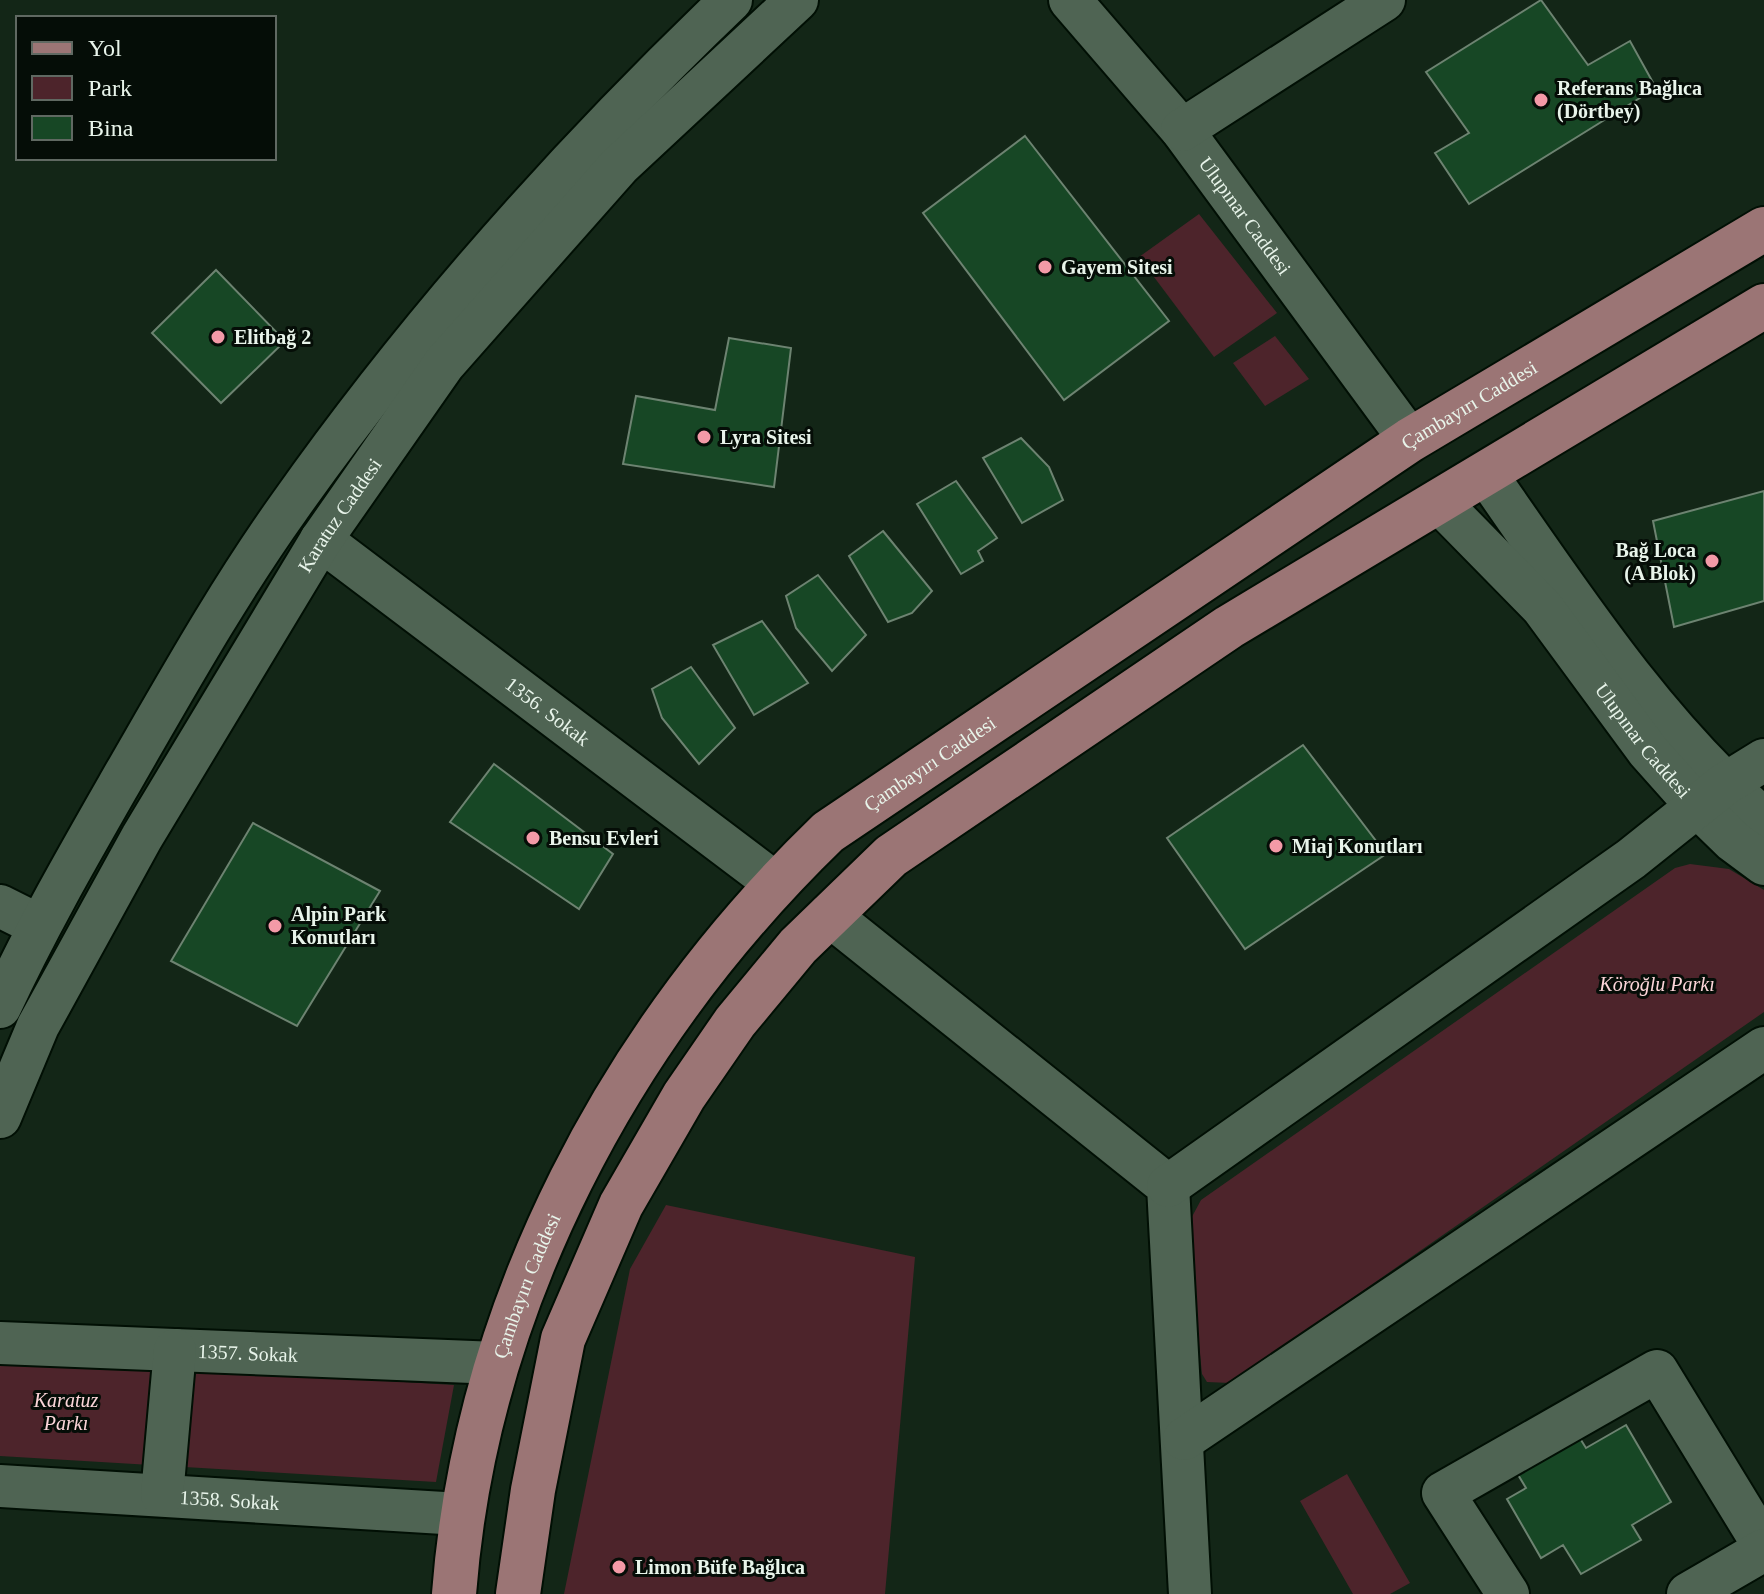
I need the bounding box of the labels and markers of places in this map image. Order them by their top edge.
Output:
place label: Referans Bağlıca (Dörtbey) [1557,77,1702,123]
marker: Referans Bağlıca (Dörtbey) [1532,91,1550,109]
place label: Gayem Sitesi [1061,256,1173,279]
marker: Gayem Sitesi [1036,258,1054,276]
place label: Elitbağ 2 [234,326,311,349]
marker: Elitbağ 2 [209,328,227,346]
place label: Lyra Sitesi [720,426,812,449]
marker: Lyra Sitesi [695,428,713,446]
place label: Bağ Loca (A Blok) [1615,539,1696,585]
marker: Bağ Loca (A Blok) [1703,552,1721,570]
place label: Bensu Evleri [549,827,659,849]
marker: Bensu Evleri [524,829,542,847]
place label: Miaj Konutları [1292,835,1423,858]
marker: Miaj Konutları [1267,837,1285,855]
place label: Alpin Park Konutları [291,903,387,948]
marker: Alpin Park Konutları [266,917,284,935]
place label: Limon Büfe Bağlıca [635,1556,805,1579]
marker: Limon Büfe Bağlıca [610,1558,628,1576]

